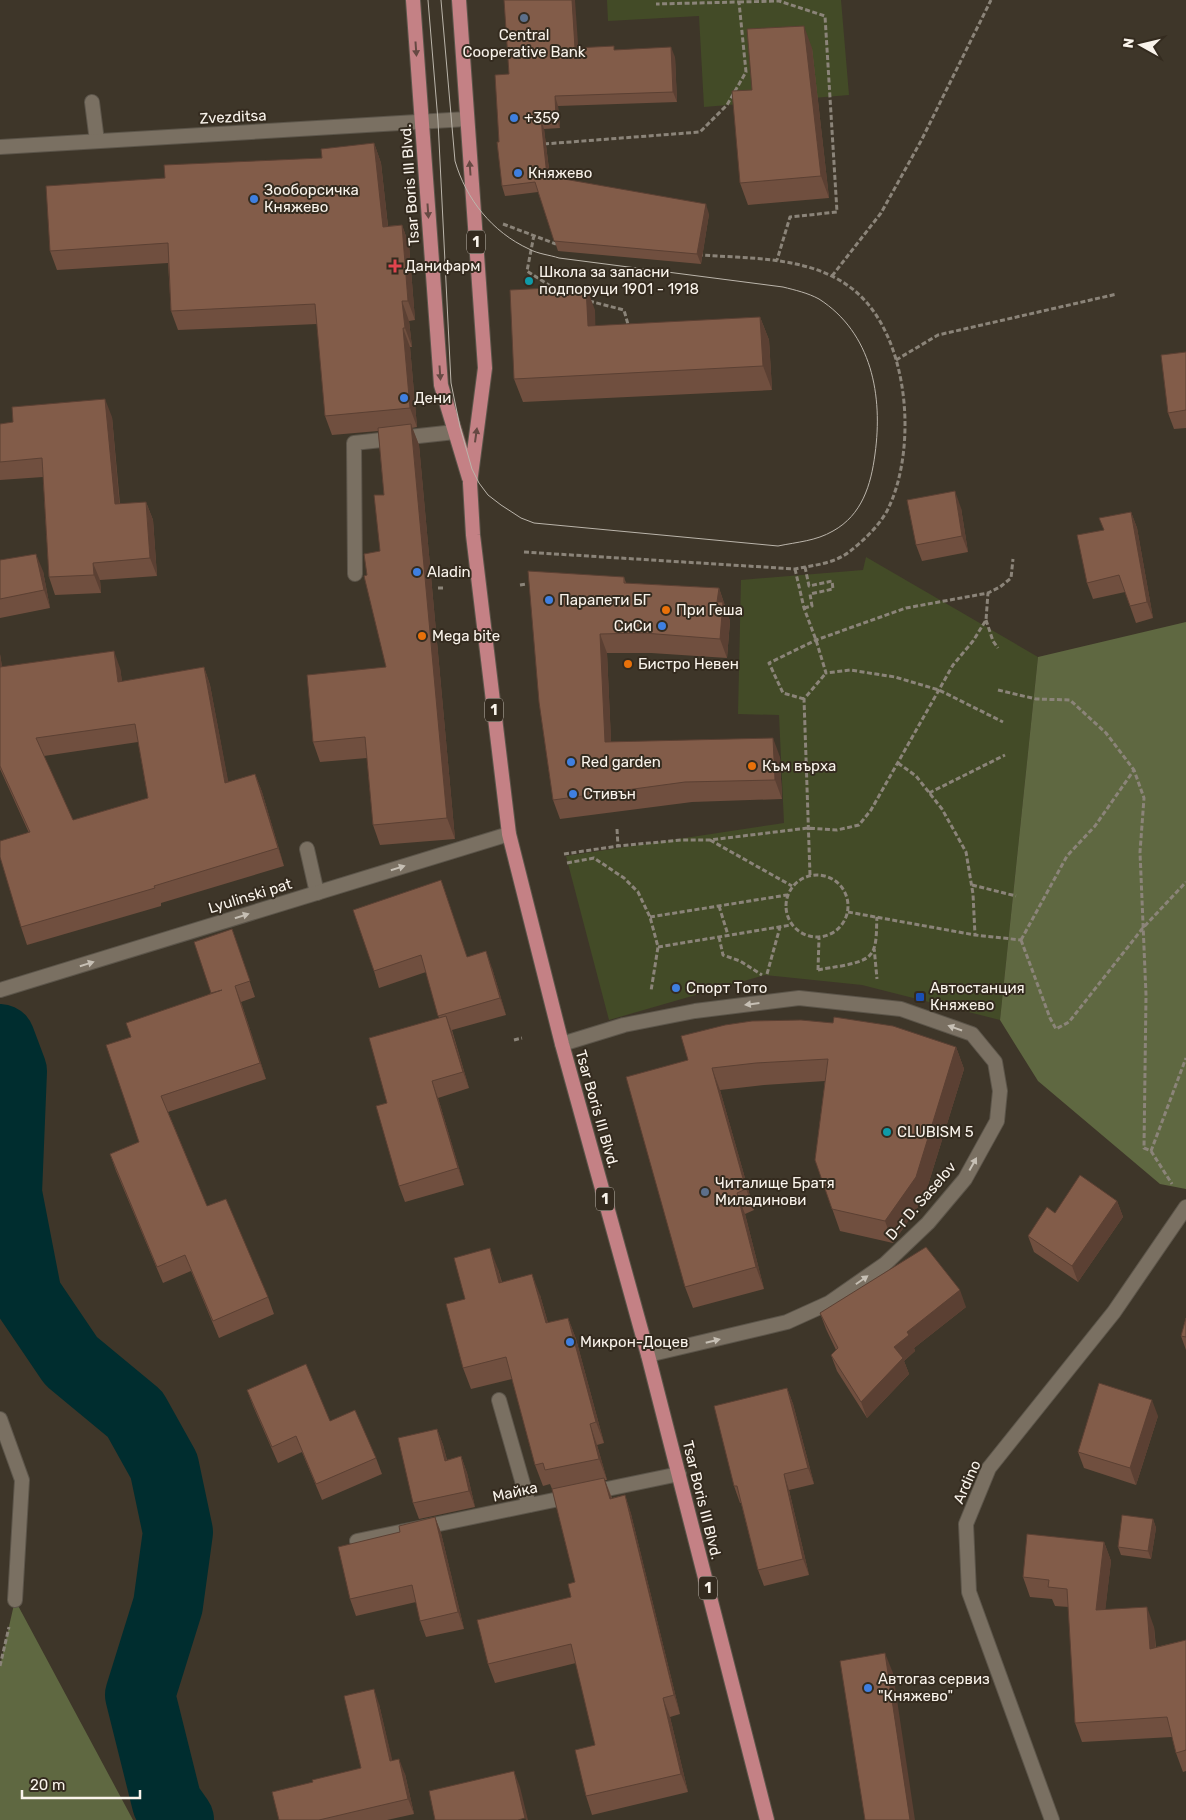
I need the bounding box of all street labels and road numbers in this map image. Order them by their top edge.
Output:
street label: Zvezditsa [199,106,267,128]
street label: Tsar Boris III Blvd. [397,124,423,246]
road number: 1 [467,230,485,253]
road number: 1 [485,698,503,722]
street label: Lyulinski pat [206,875,294,917]
street label: Tsar Boris III Blvd. [572,1048,622,1170]
street label: D-r D. Saselov [882,1158,960,1244]
road number: 1 [596,1188,614,1210]
street label: Tsar Boris III Blvd. [679,1439,725,1561]
street label: Ardino [949,1457,985,1507]
street label: Майка [491,1478,539,1506]
road number: 1 [699,1576,717,1600]

